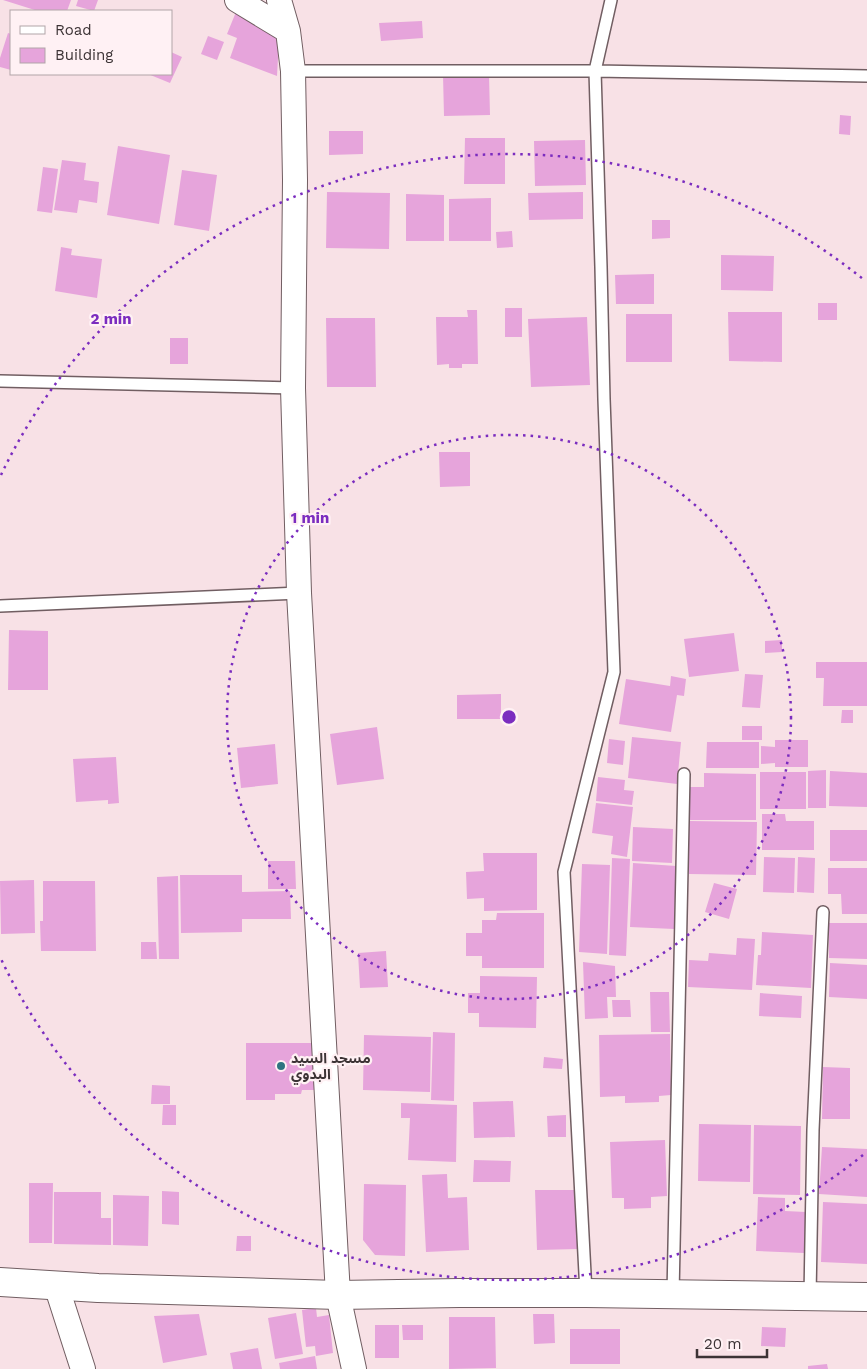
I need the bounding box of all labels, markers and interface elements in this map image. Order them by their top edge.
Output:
legend [10,10,172,75]
text: Road [55,21,92,39]
text: Building [55,46,113,64]
text: 2 min [90,310,132,328]
text: 1 min [291,509,329,527]
centre of rings [500,708,518,726]
place label: مسجد السيد البدوي [291,1050,371,1085]
marker: مسجد السيد البدوي [275,1060,287,1072]
scale bar [697,1326,767,1358]
text: 20 m [704,1335,742,1353]

